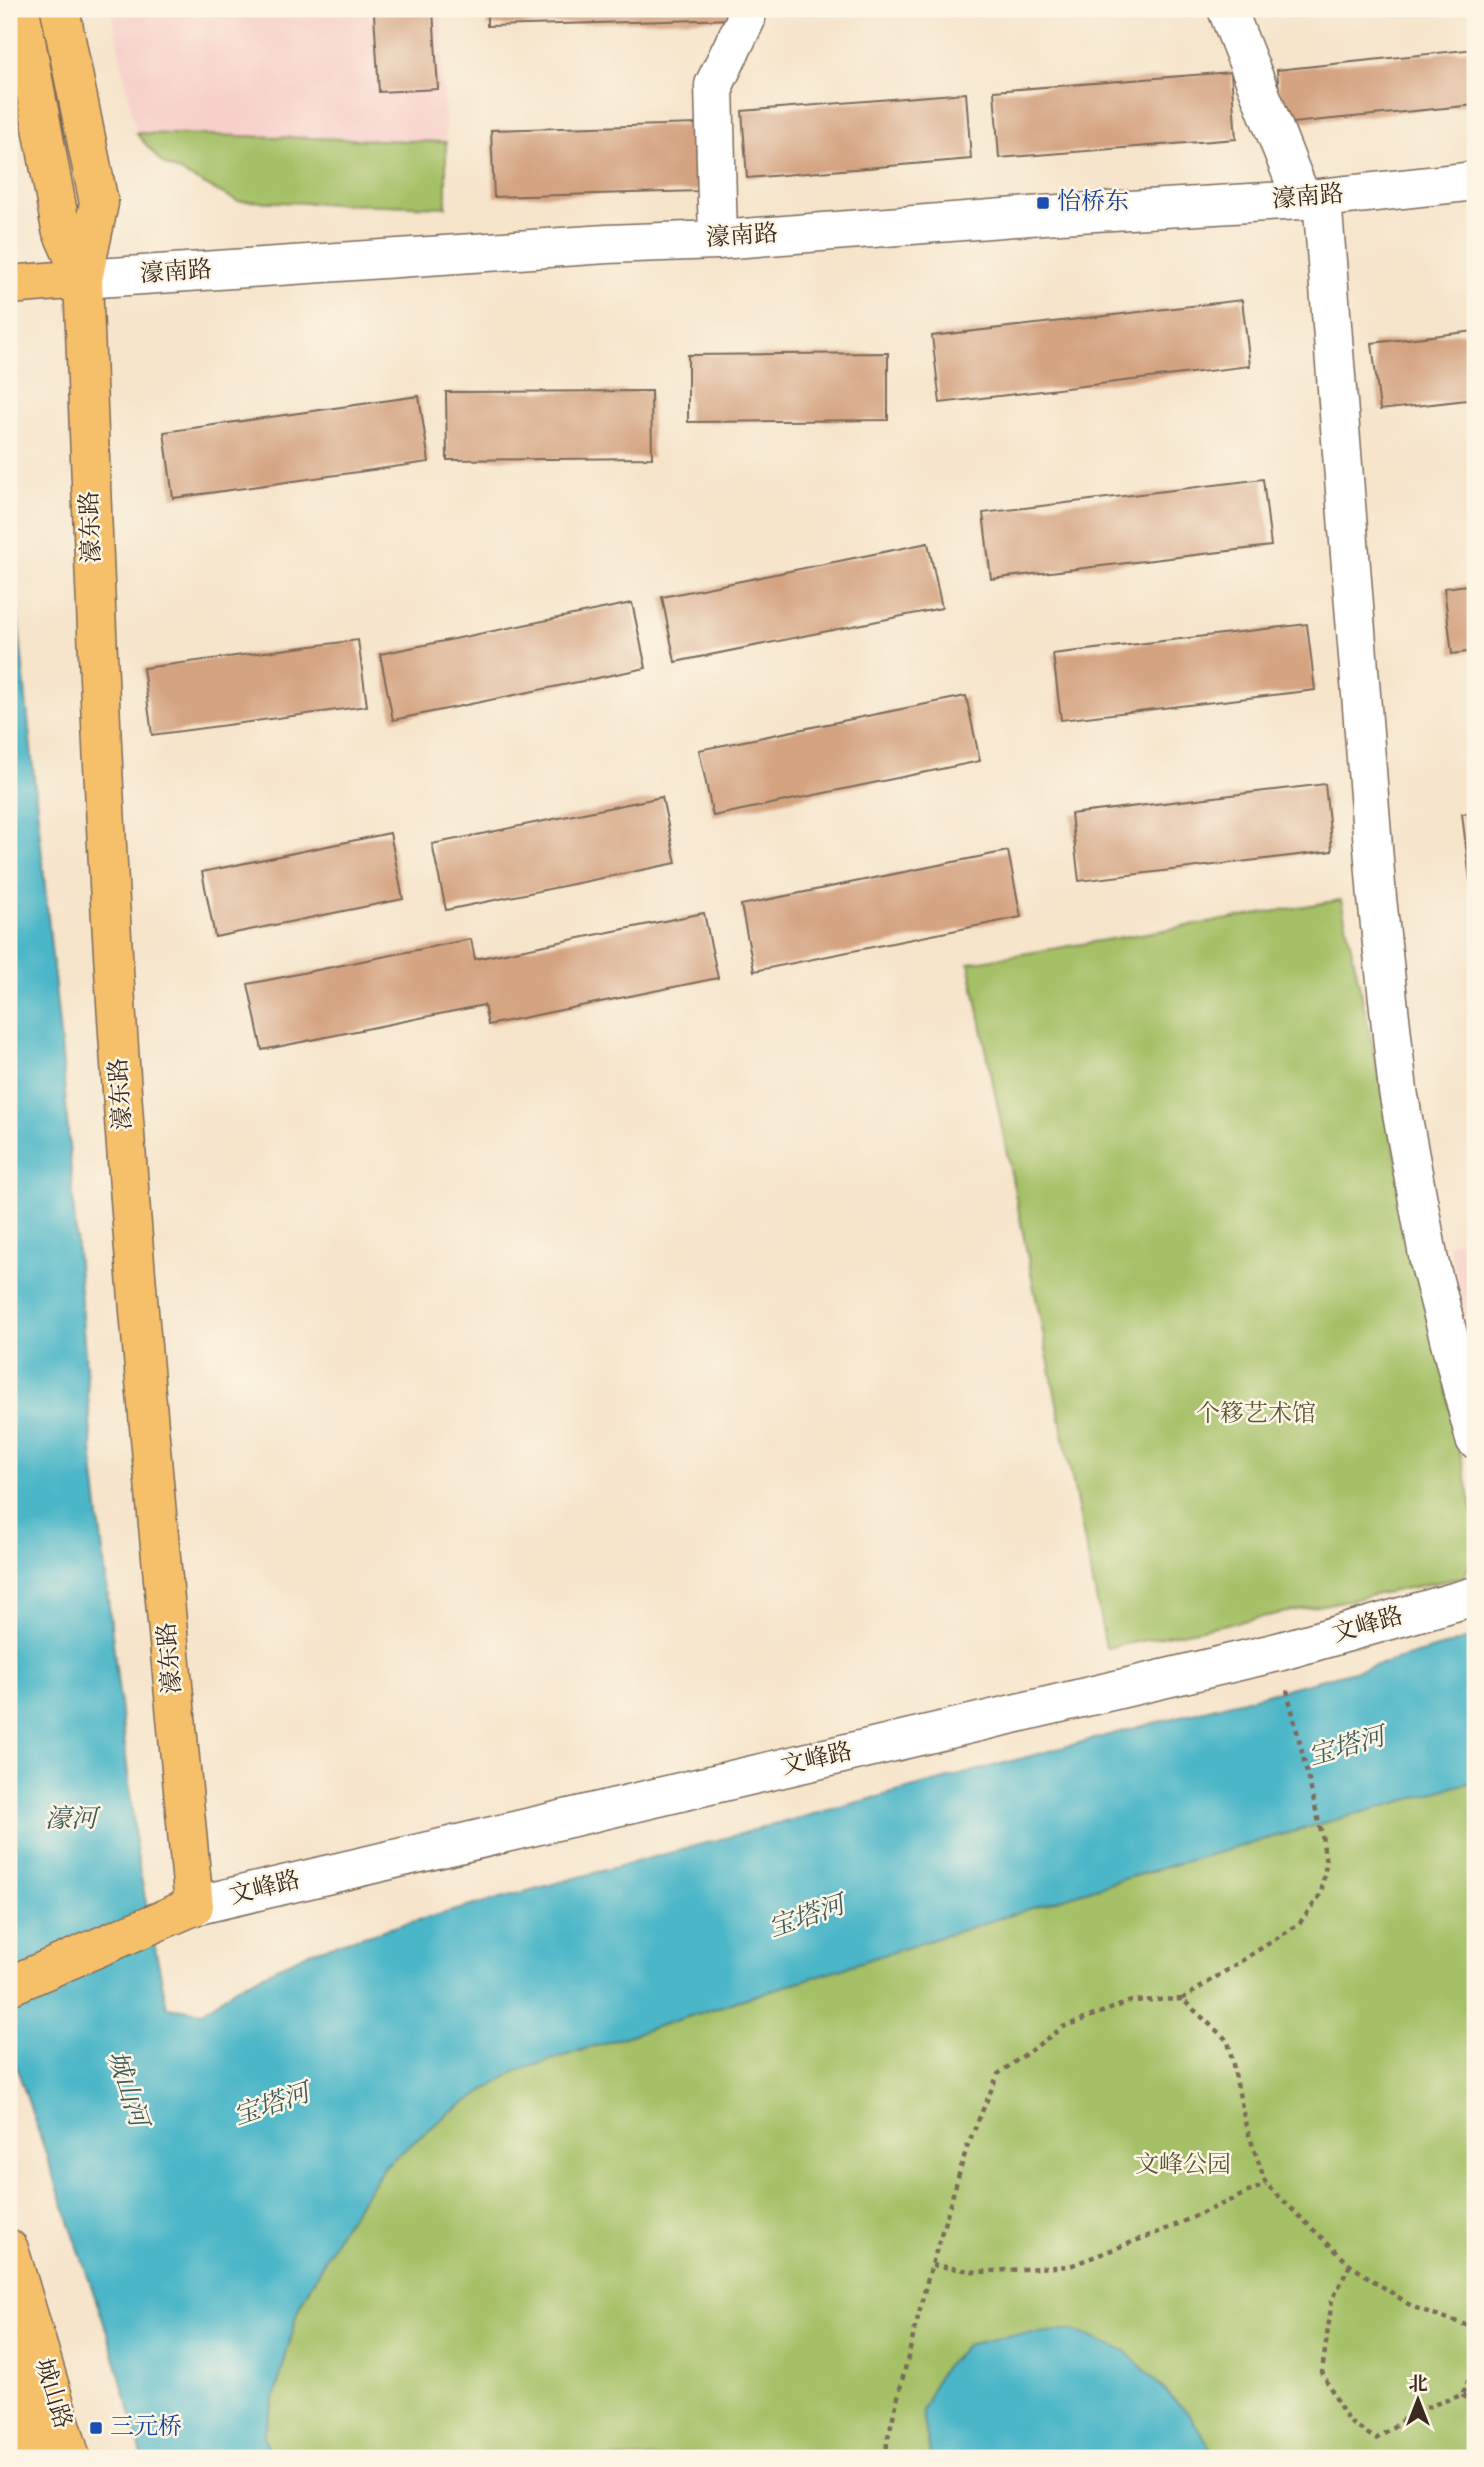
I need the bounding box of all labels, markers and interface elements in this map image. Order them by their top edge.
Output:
street label: 濠南路 [1271,178,1345,218]
place label: 怡桥东 [1057,186,1129,220]
marker: 怡桥东 [1035,195,1051,211]
street label: 濠南路 [705,218,779,256]
street label: 濠南路 [139,254,213,292]
street label: 濠东路 [74,490,110,564]
street label: 濠东路 [103,1057,141,1131]
park label: 个簃艺术馆 [1196,1398,1316,1432]
street label: 文峰路 [1329,1600,1407,1652]
street label: 濠东路 [151,1621,191,1695]
water label: 宝塔河 [1304,1718,1393,1777]
street label: 文峰路 [778,1735,856,1785]
water label: 濠河 [45,1802,101,1839]
street label: 文峰路 [226,1864,304,1914]
water label: 宝塔河 [764,1887,854,1948]
water label: 城山河 [96,2046,157,2136]
water label: 宝塔河 [229,2075,319,2136]
park label: 文峰公园 [1135,2149,1231,2183]
street label: 城山路 [25,2355,79,2433]
north arrow [1382,2366,1452,2436]
text: 北 [1408,2372,1428,2399]
place label: 三元桥 [110,2411,182,2445]
marker: 三元桥 [88,2420,104,2436]

